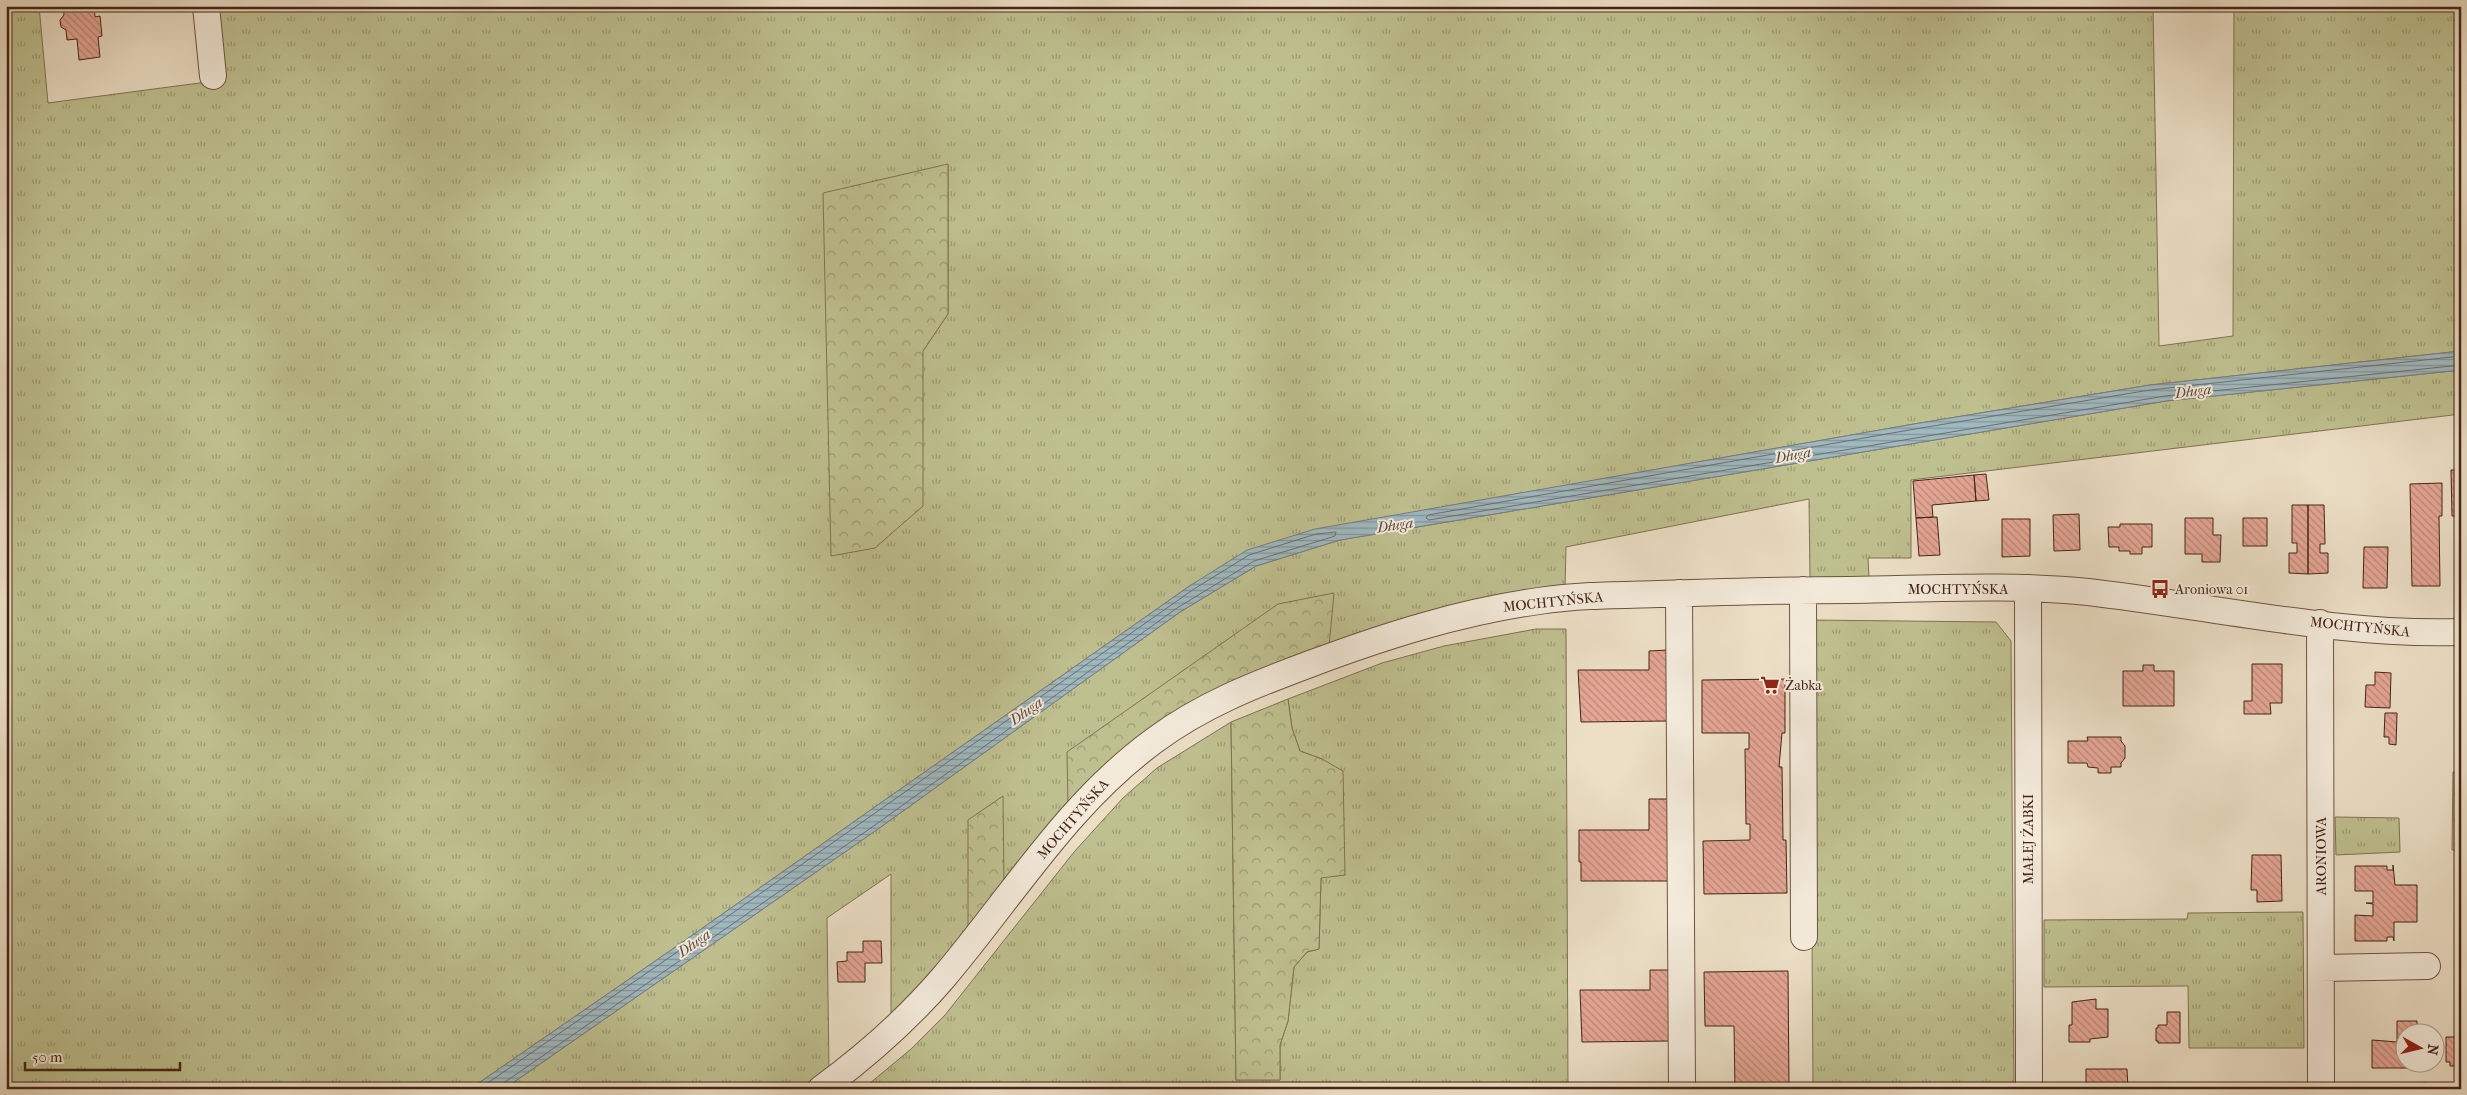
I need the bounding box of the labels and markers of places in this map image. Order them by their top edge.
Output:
bus stop icon: Aroniowa 01 [2149,578,2171,600]
place label: Aroniowa 01 [2174,581,2248,598]
supermarket icon: Żabka [1759,674,1781,696]
place label: Żabka [1785,677,1822,694]

